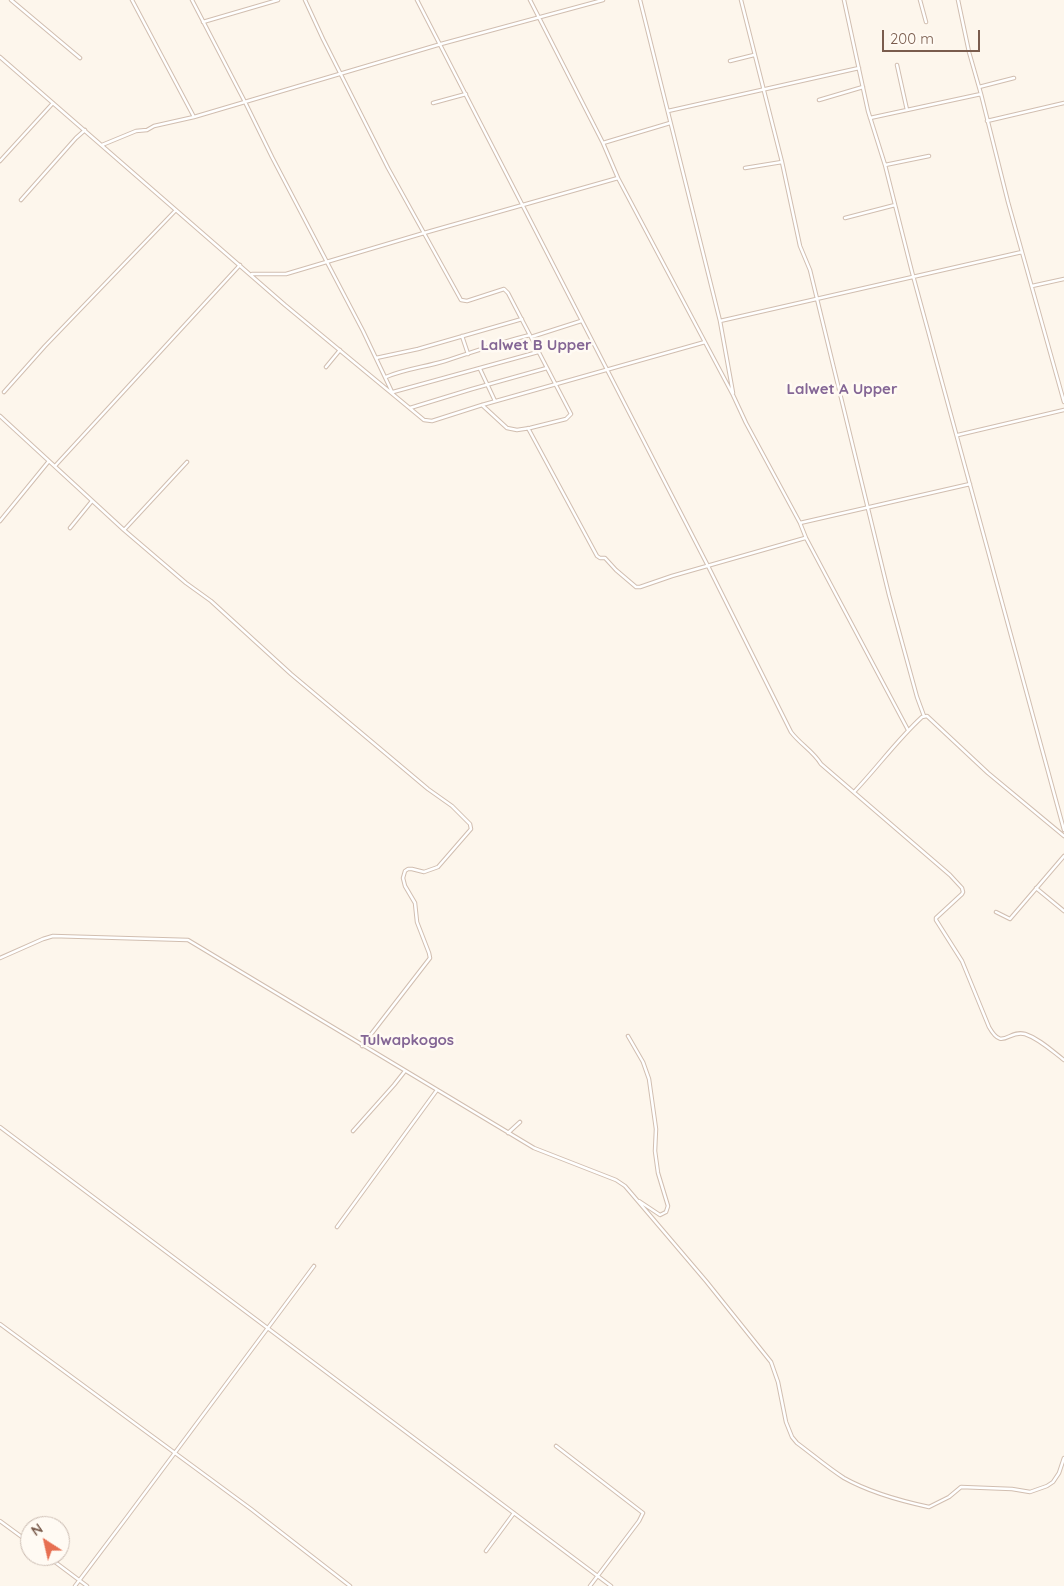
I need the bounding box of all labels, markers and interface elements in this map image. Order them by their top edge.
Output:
scale bar [884,20,982,52]
text: 200 m [890,29,934,48]
district label: Lalwet B Upper [480,336,592,354]
district label: Lalwet A Upper [787,380,897,398]
district label: Tulwapkogos [360,1031,454,1049]
north arrow [20,1516,70,1566]
text: N [28,1519,46,1540]

